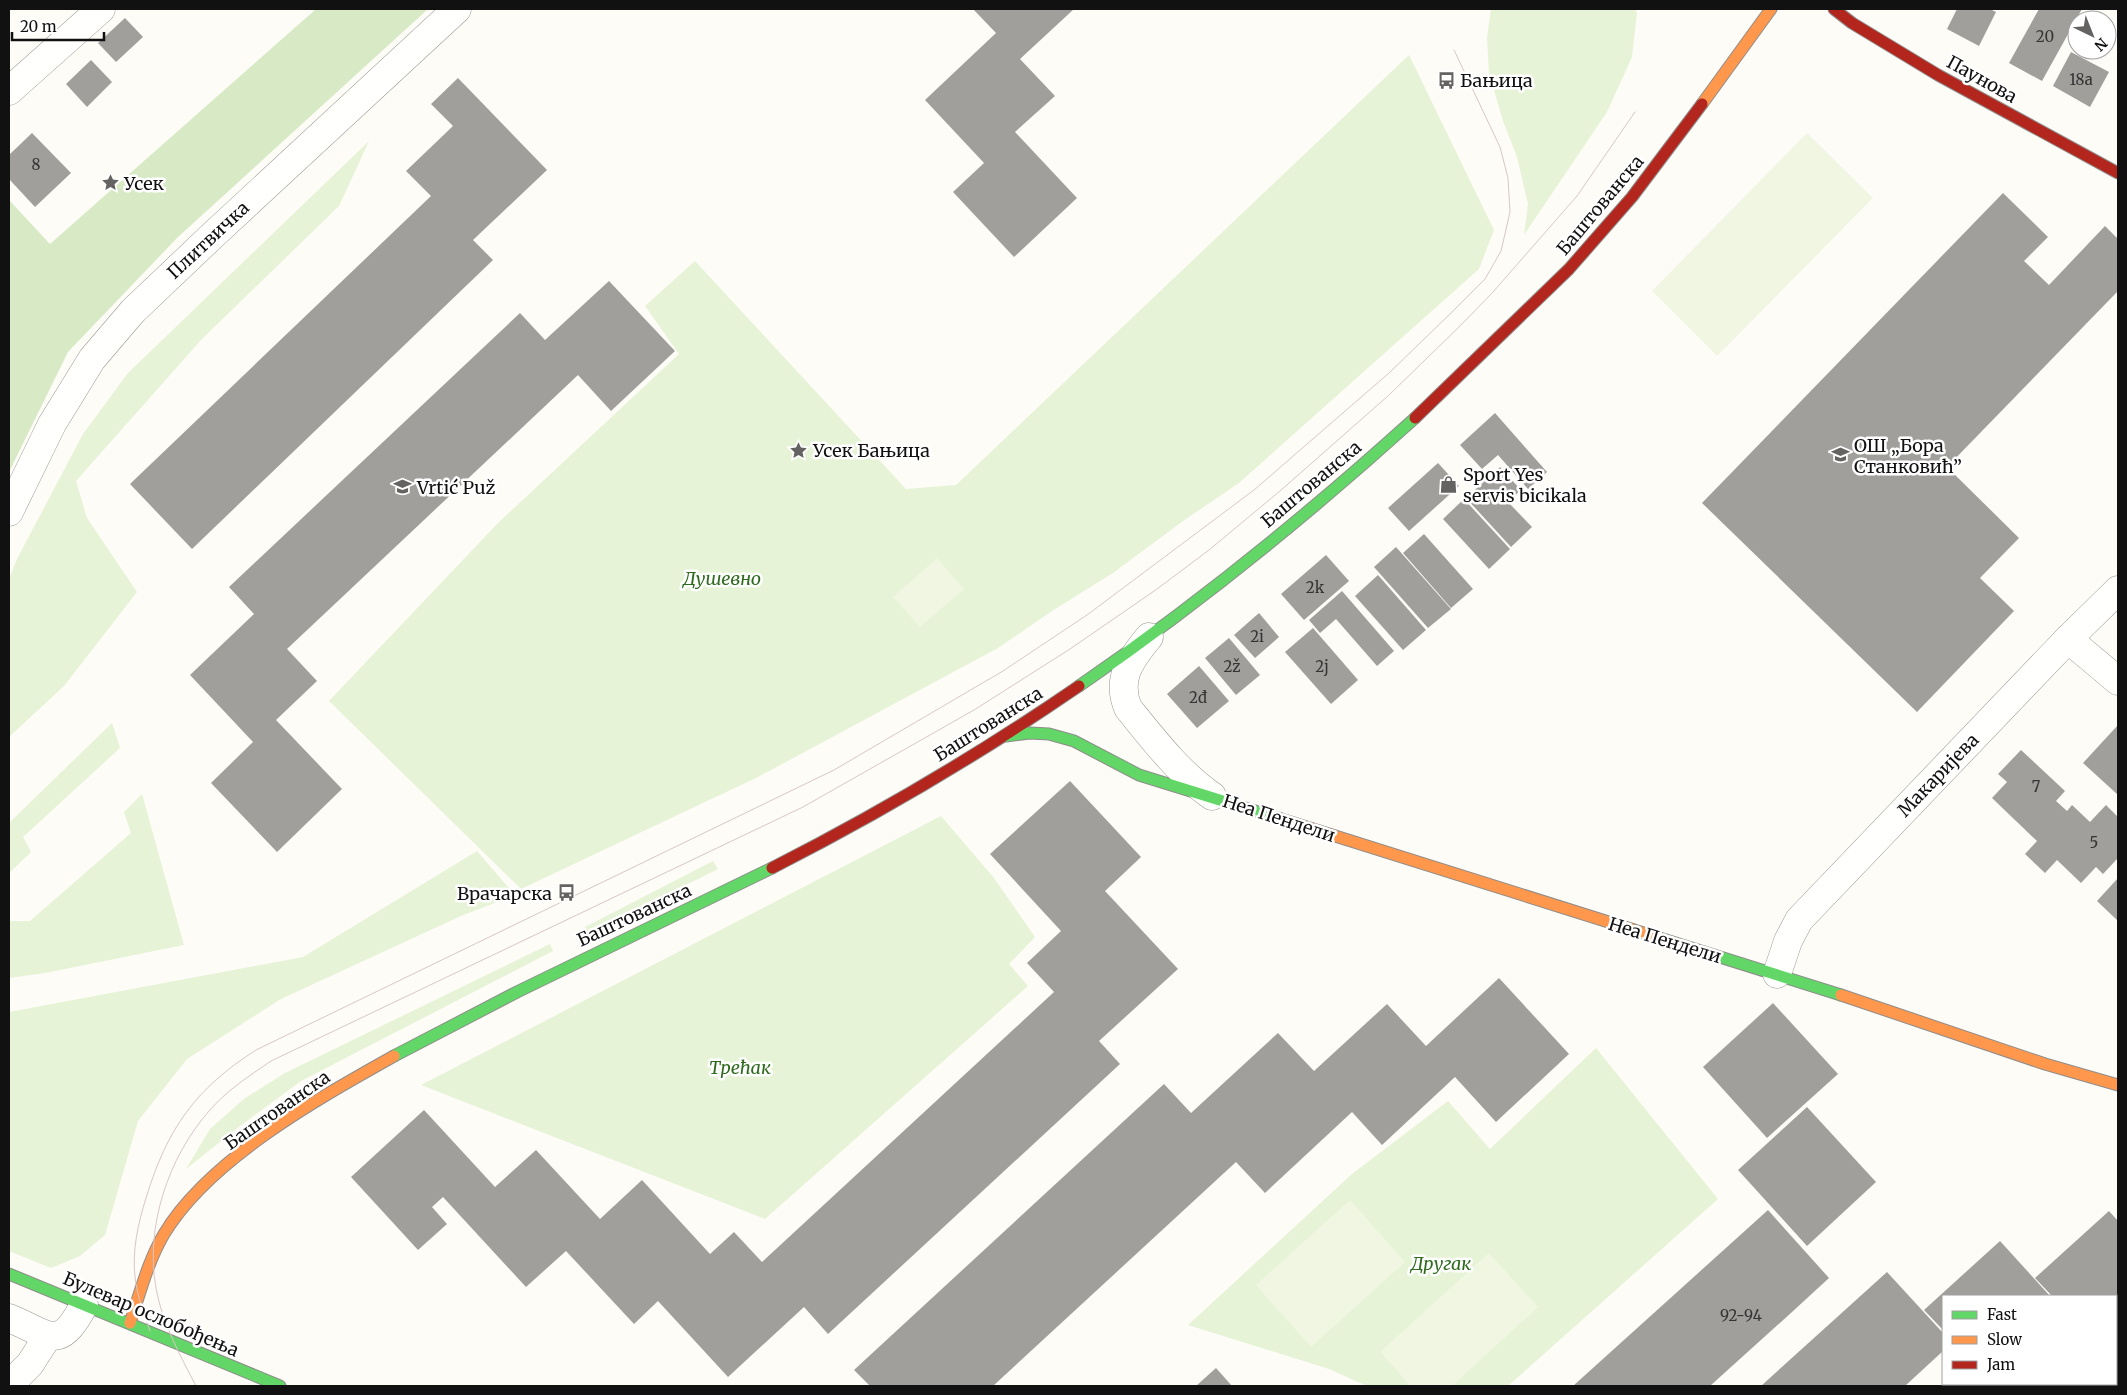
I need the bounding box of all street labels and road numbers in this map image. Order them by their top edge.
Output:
street label: Паунова [1943,50,2022,108]
street label: Баштованска [1551,150,1649,260]
street label: Плитвичка [162,196,254,284]
street label: Баштованска [1256,435,1366,533]
street label: Баштованска [929,681,1047,767]
street label: Макаријева [1893,728,1984,822]
street label: Неа Пендели [1220,789,1338,847]
street label: Баштованска [573,878,695,952]
street label: Неа Пендели [1606,912,1724,968]
street label: Баштованска [220,1065,335,1155]
street label: Булевар ослобођења [60,1266,243,1362]

